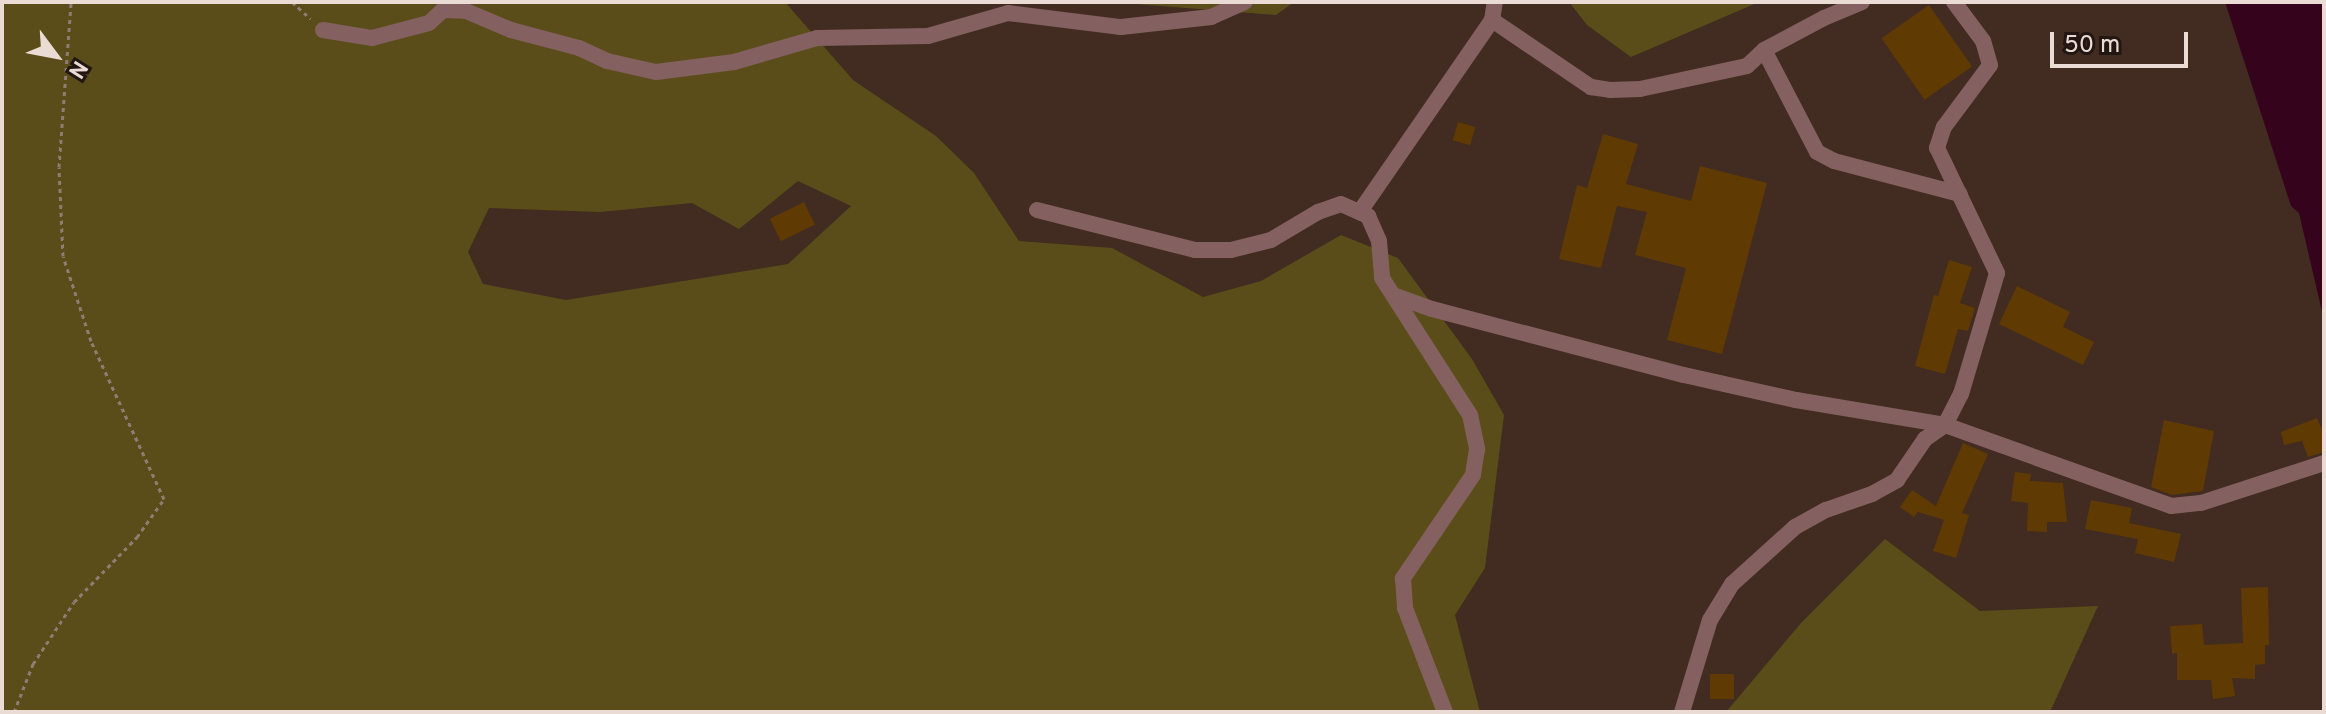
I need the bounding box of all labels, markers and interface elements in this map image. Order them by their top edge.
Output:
north arrow [16,16,96,96]
scale bar [2054,16,2192,66]
text: 50 m [2064,31,2120,61]
text: N [61,55,92,83]

